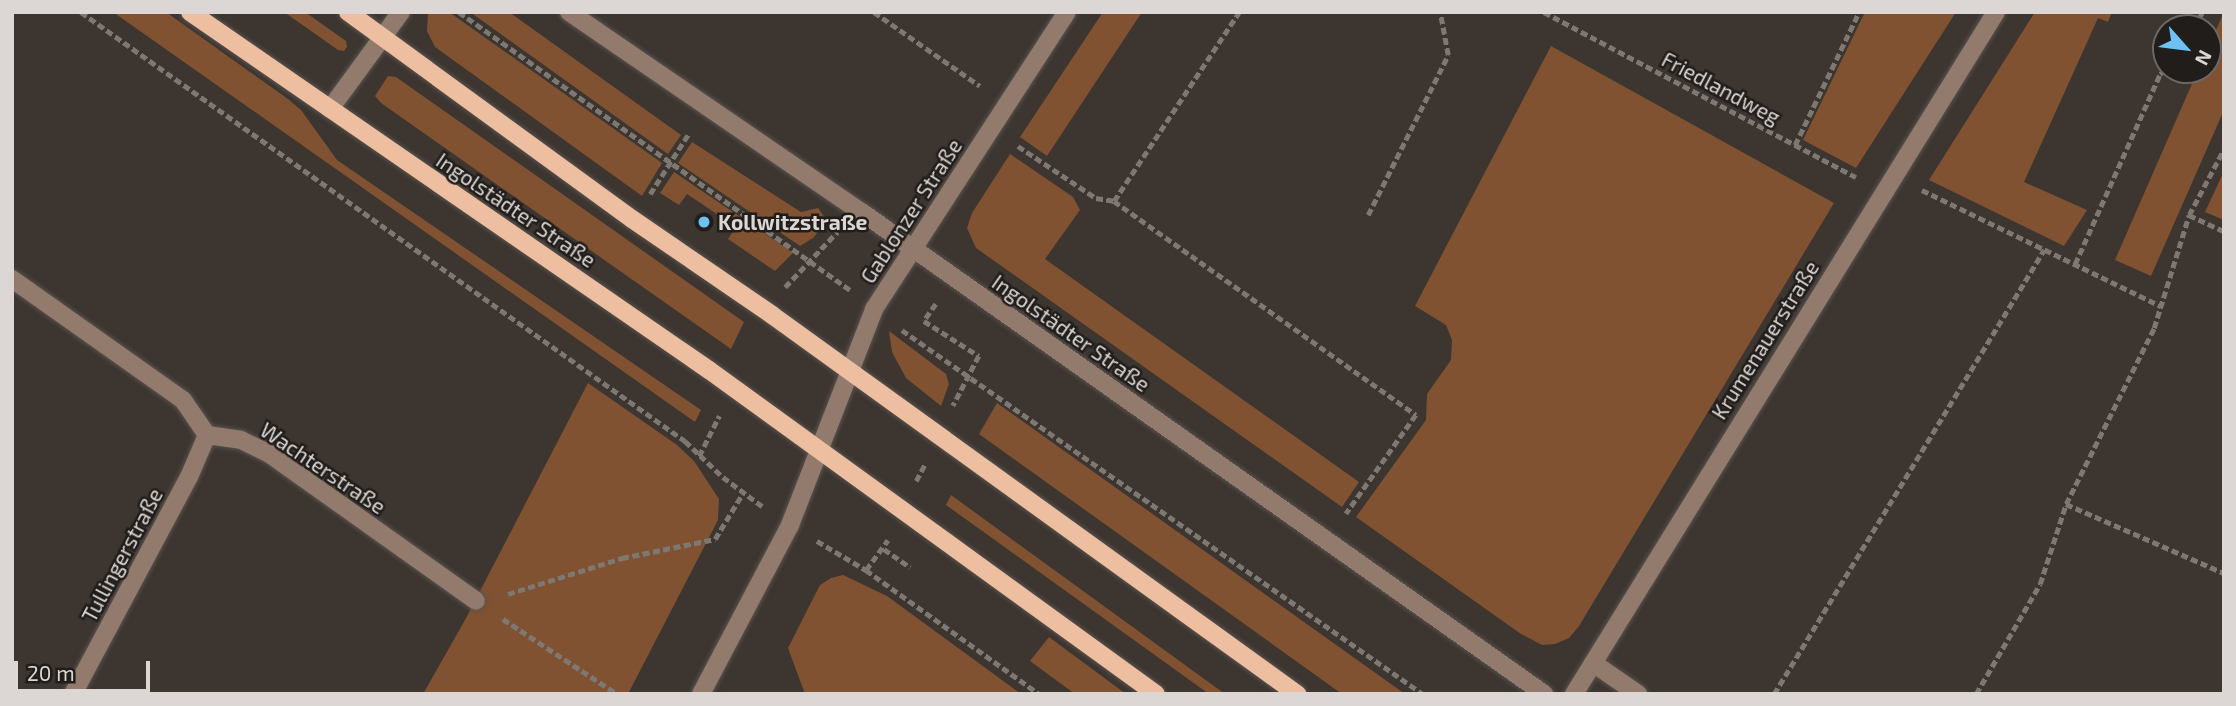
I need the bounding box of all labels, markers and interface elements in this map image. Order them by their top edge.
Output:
north arrow [2152,14,2222,84]
street label: Friedlandweg [1658,46,1784,130]
text: N [2191,47,2218,70]
street label: Gablonzer Straße [855,134,967,288]
street label: Ingolstädter Straße [431,147,601,273]
place label: Kollwitzstraße [718,209,867,235]
marker: Kollwitzstraße [696,214,712,230]
street label: Krumenauerstraße [1706,256,1824,424]
street label: Ingolstädter Straße [987,269,1155,397]
street label: Wachterstraße [256,417,390,519]
street label: Tullingerstraße [76,484,168,626]
scale bar [18,646,154,690]
text: 20 m [27,660,75,685]

